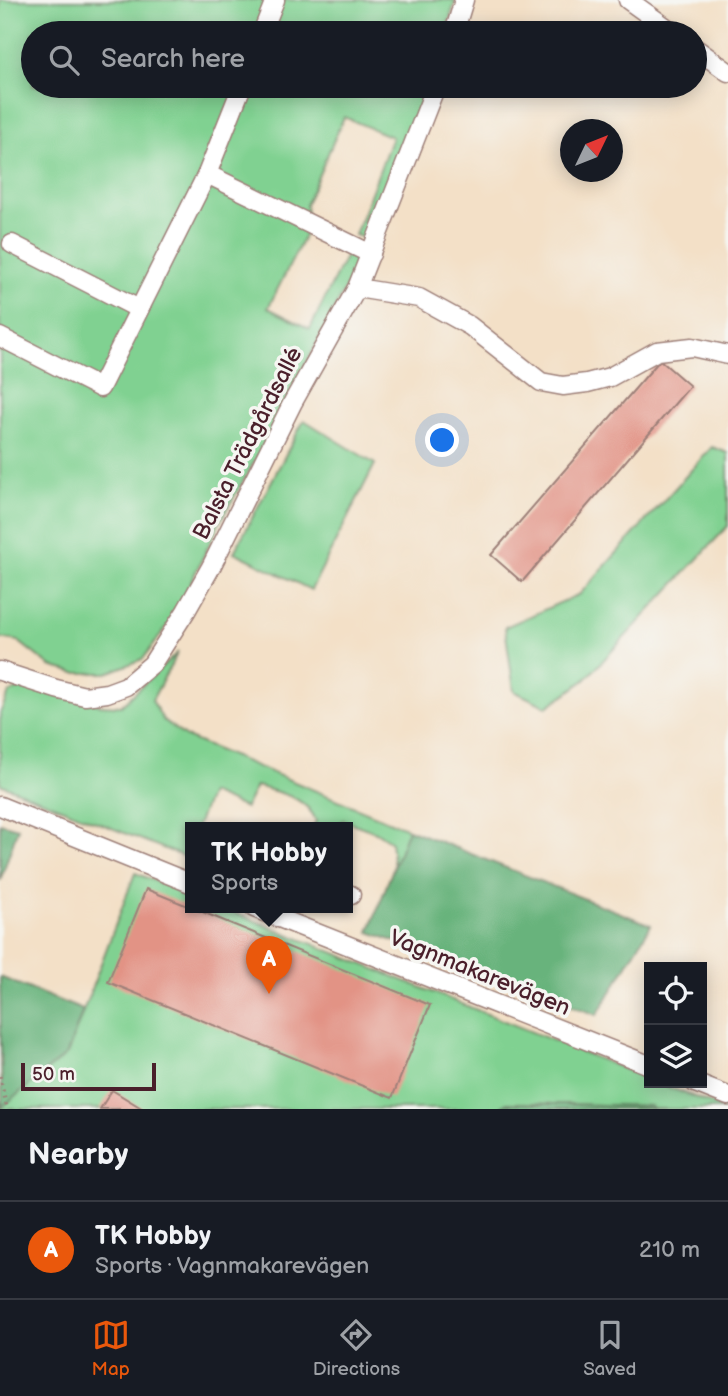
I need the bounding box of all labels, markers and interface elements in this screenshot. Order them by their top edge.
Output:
search box [21,21,707,98]
icon: search [45,41,83,79]
text: Search here [101,44,245,75]
north arrow [560,119,623,182]
street label: Balsta Trädgårdsallé [187,342,309,545]
your location [425,423,459,457]
popup [185,822,353,913]
text: TK Hobby [211,838,327,869]
text: Sports [211,869,278,897]
street label: Vagnmakarevägen [385,924,574,1022]
pin: A [246,936,292,994]
map controls [644,962,707,1088]
button: locate [644,962,707,1025]
button: layers [644,1025,707,1088]
scale bar [21,1060,156,1092]
text: 50 m [32,1063,75,1086]
text: Nearby [28,1137,128,1173]
text: TK Hobby [95,1221,211,1252]
text: A [44,1236,58,1264]
text: 210 m [639,1236,700,1264]
text: Sports · Vagnmakarevägen [95,1252,369,1280]
tab: Map [92,1316,130,1381]
tab: Directions [313,1316,400,1381]
tab: Saved [583,1316,636,1381]

